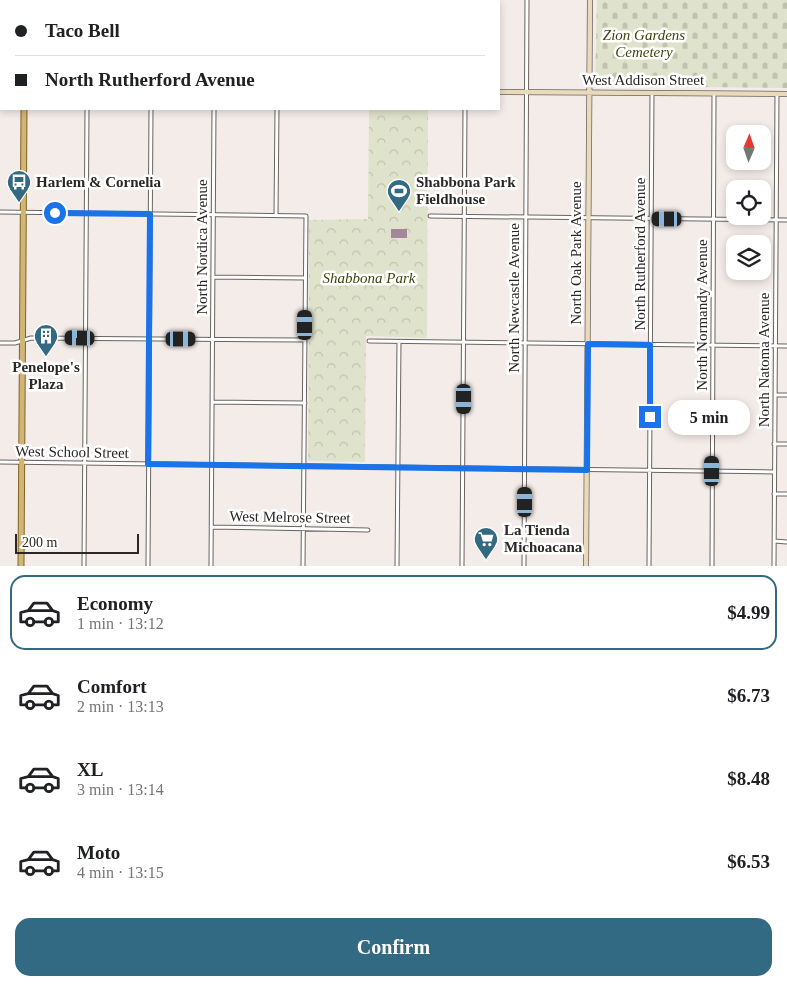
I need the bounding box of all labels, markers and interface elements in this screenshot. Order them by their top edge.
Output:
text: Taco Bell [45,20,120,41]
park label: Zion Gardens Cemetery [603,27,685,60]
text: North Rutherford Avenue [45,69,255,90]
street label: West Addison Street [582,72,705,88]
north arrow [726,125,771,170]
map controls [726,125,771,280]
bus stop icon: Harlem & Cornelia [6,169,32,203]
place label: Harlem & Cornelia [36,174,161,190]
place label: Shabbona Park Fieldhouse [416,174,516,207]
street label: North Rutherford Avenue [632,177,648,331]
sports icon: Shabbona Park Fieldhouse [386,178,412,212]
street label: North Nordica Avenue [194,179,210,315]
button: locate [726,180,771,225]
street label: North Oak Park Avenue [568,181,584,325]
route start [44,202,66,224]
car [652,212,682,227]
street label: North Newcastle Avenue [506,223,522,373]
button: layers [726,235,771,280]
street label: North Normandy Avenue [694,239,710,391]
park label: Shabbona Park [323,270,416,286]
street label: North Natoma Avenue [756,292,772,427]
car [297,310,312,340]
building icon: Penelope's Plaza [33,323,59,357]
car [64,330,95,346]
car [166,332,196,347]
place label: Penelope's Plaza [12,359,80,392]
car [456,384,471,414]
callout: 5 min [668,400,750,434]
route end [639,406,661,428]
text: 5 min [690,409,728,426]
street label: West School Street [15,443,130,461]
car [704,456,719,486]
car [517,487,532,517]
street label: West Melrose Street [229,508,352,526]
place label: La Tienda Michoacana [504,522,583,555]
supermarket icon: La Tienda Michoacana [473,526,499,560]
scale bar [15,531,139,554]
text: 200 m [22,535,57,550]
icon: car [17,590,62,635]
text: Economy [77,593,153,614]
text: $4.99 [727,602,770,623]
text: 1 min · 13:12 [77,615,164,632]
icon: car [17,673,62,718]
text: Comfort [77,676,147,697]
text: $6.73 [727,685,770,706]
text: 2 min · 13:13 [77,698,164,715]
icon: car [17,756,62,801]
text: XL [77,759,103,780]
text: $8.48 [727,768,770,789]
text: 3 min · 13:14 [77,781,164,798]
icon: car [17,839,62,884]
text: Moto [77,842,120,863]
text: $6.53 [727,851,770,872]
text: 4 min · 13:15 [77,864,164,881]
button: Confirm [15,918,772,976]

